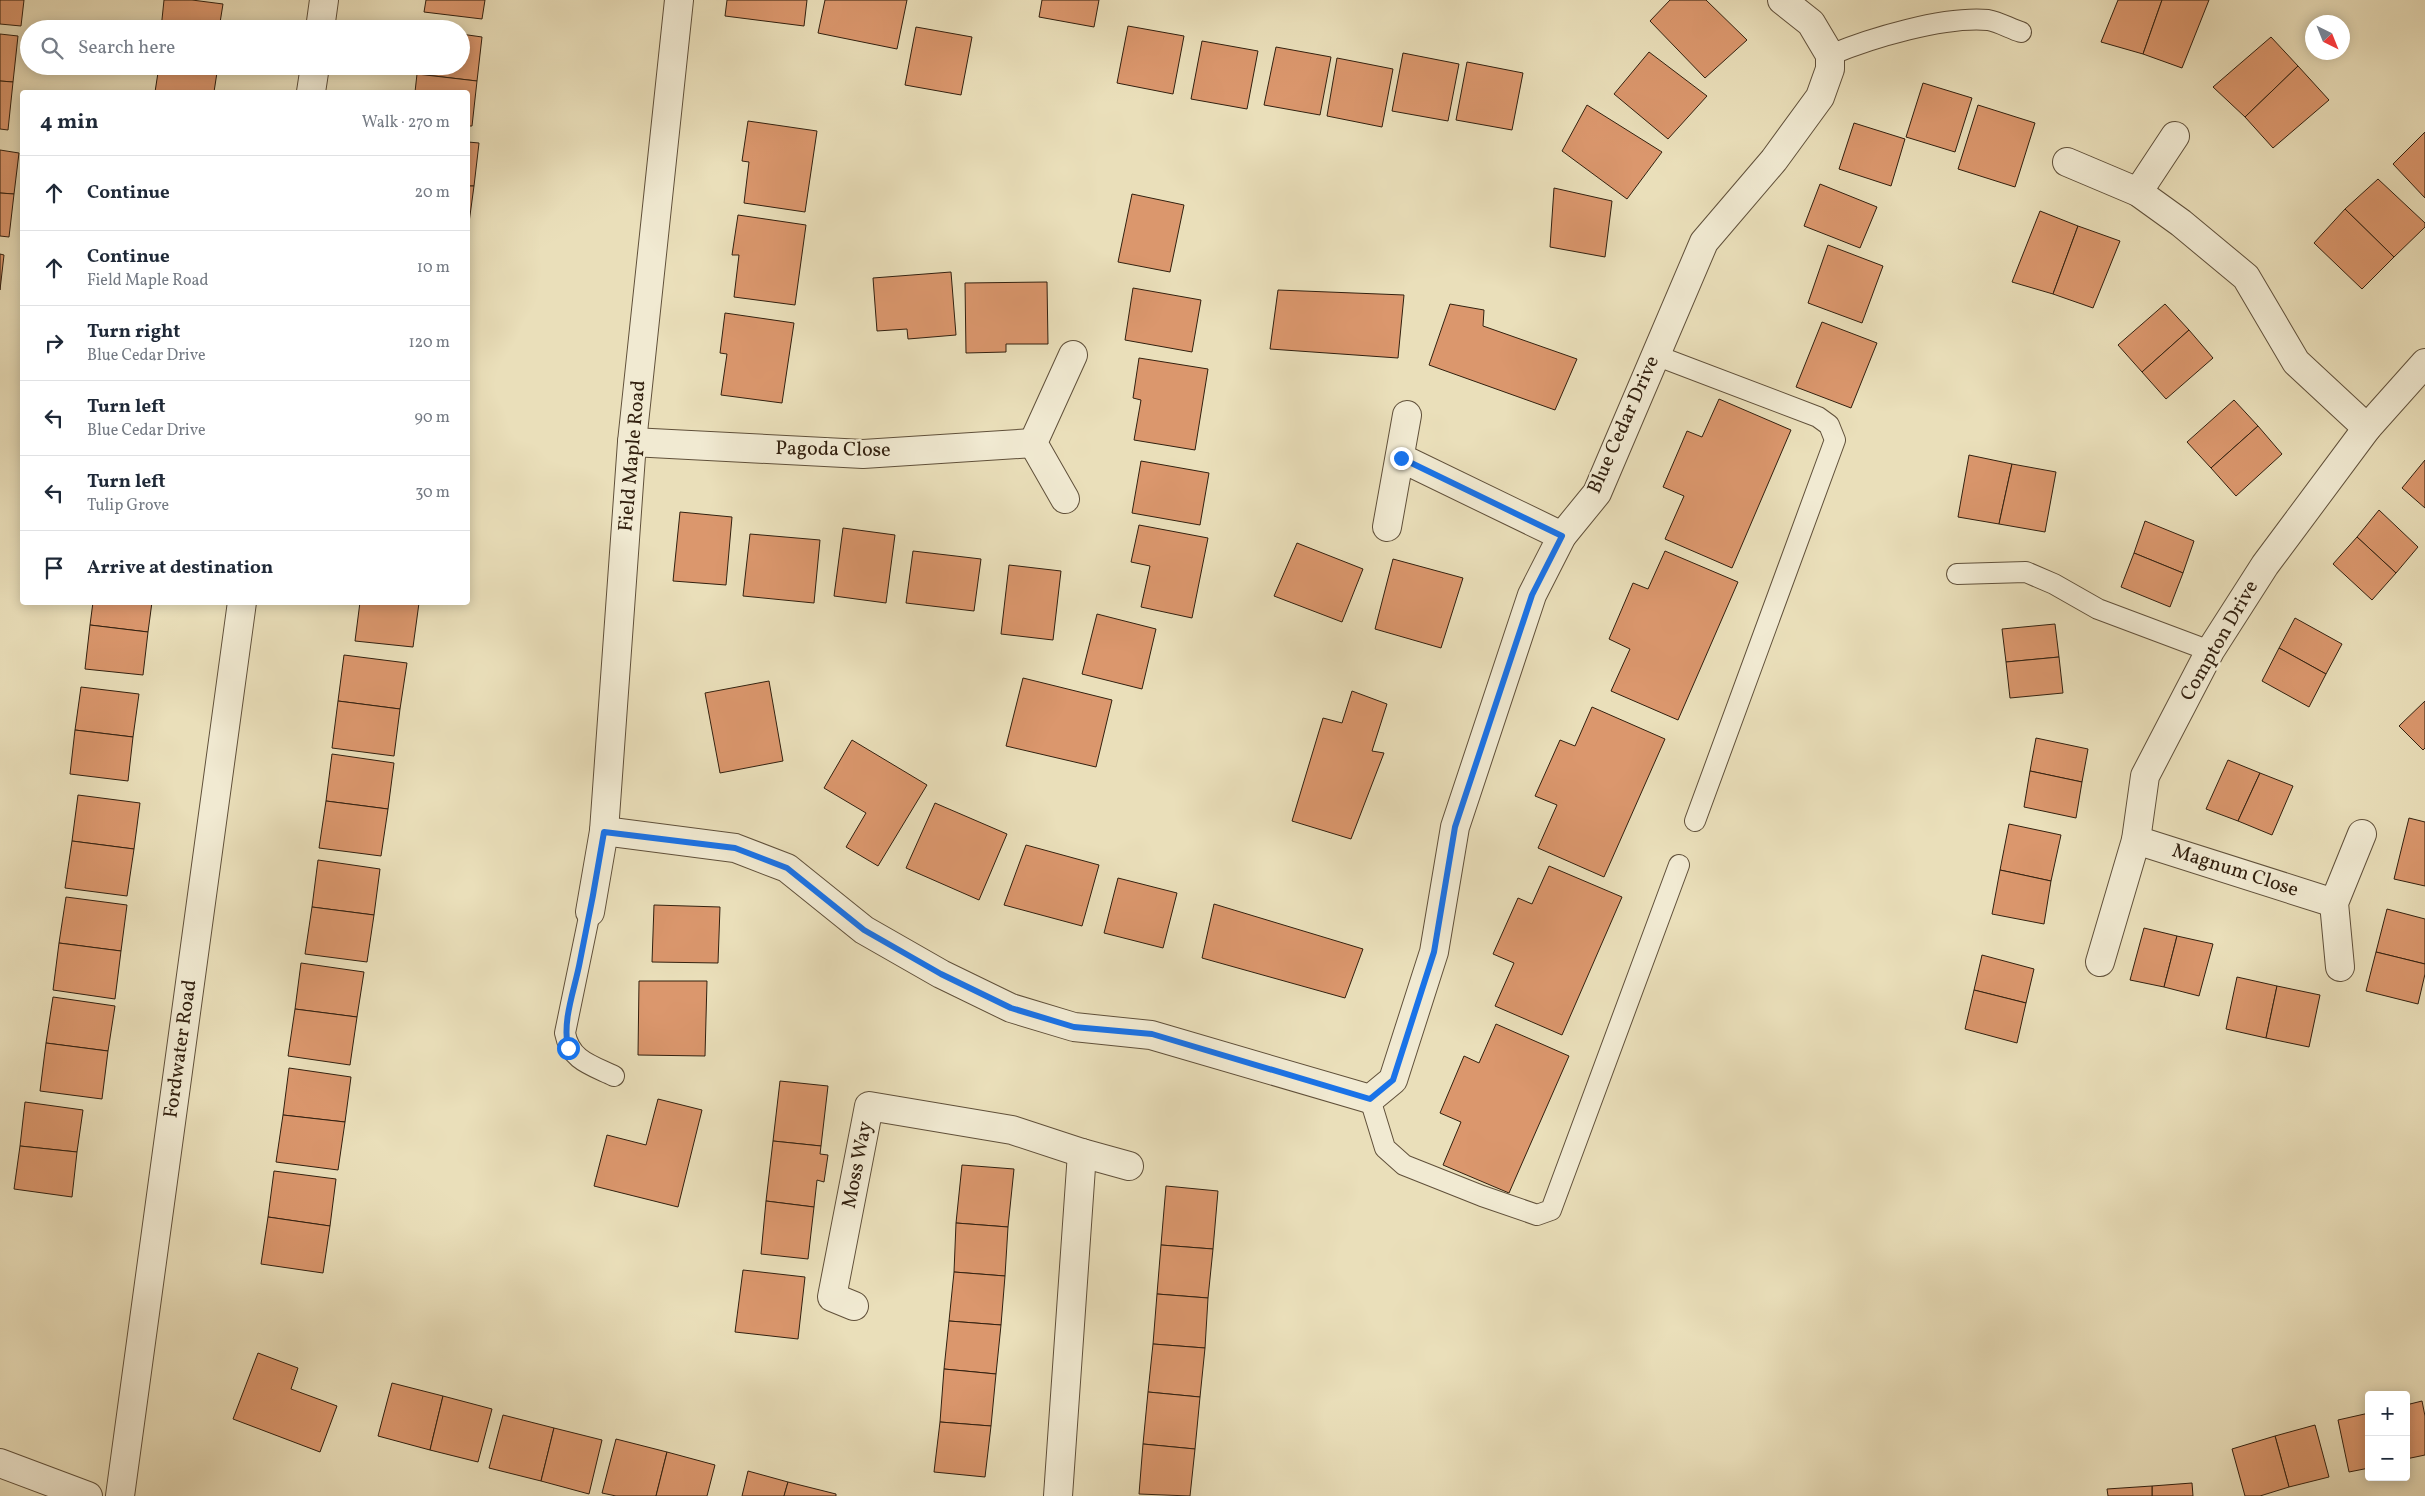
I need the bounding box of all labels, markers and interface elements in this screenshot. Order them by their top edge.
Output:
north arrow [2305,15,2350,60]
search box [20,20,470,75]
icon: search [38,34,66,62]
text: Search here [78,35,175,61]
text: 4 min [40,108,99,137]
text: Walk · 270 m [362,112,450,134]
icon: ahead [40,179,68,207]
text: Continue [87,180,170,206]
text: 20 m [415,182,450,204]
text: Continue [87,244,170,270]
icon: ahead [40,254,68,282]
text: 10 m [417,257,450,279]
text: Field Maple Road [87,270,208,292]
text: Turn right [87,319,180,345]
icon: right [40,329,68,357]
text: 120 m [408,332,450,354]
text: Blue Cedar Drive [87,345,206,367]
street label: Blue Cedar Drive [1581,352,1667,498]
street label: Field Maple Road [612,379,654,533]
text: Turn left [87,394,166,420]
icon: left [40,404,68,432]
text: 90 m [414,407,450,429]
text: Blue Cedar Drive [87,420,206,442]
street label: Pagoda Close [775,435,891,465]
route end [1390,447,1413,470]
text: Turn left [87,469,166,495]
icon: left [40,479,68,507]
text: 30 m [415,482,450,504]
text: Tulip Grove [87,495,169,517]
icon: arrive [40,554,68,582]
text: Arrive at destination [87,555,273,581]
street label: Compton Drive [2174,575,2266,707]
street label: Magnum Close [2168,837,2302,905]
street label: Fordwater Road [157,978,205,1120]
route start [557,1037,580,1060]
street label: Moss Way [836,1119,880,1211]
map controls [2365,1391,2410,1481]
button: + [2365,1391,2410,1436]
button: − [2365,1436,2410,1481]

